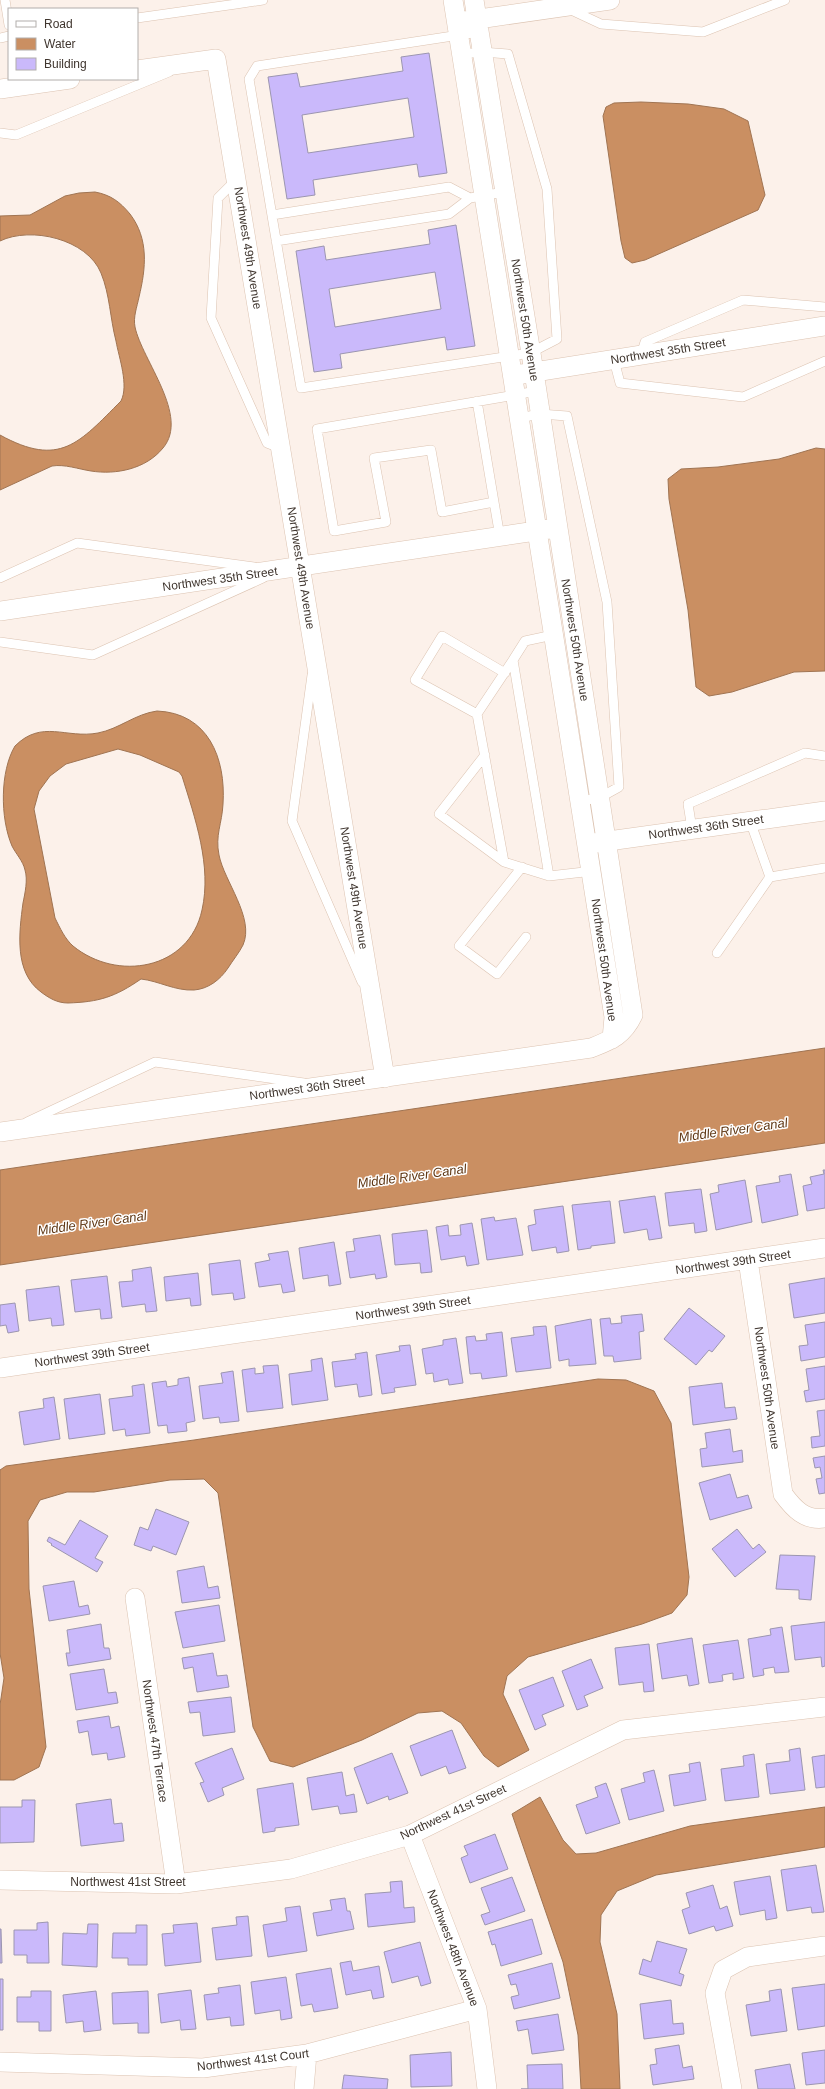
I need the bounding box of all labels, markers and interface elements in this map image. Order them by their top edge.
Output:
legend [8,8,138,80]
text: Road [44,17,73,31]
text: Water [44,37,76,51]
text: Building [44,57,87,71]
street label: Northwest 49th Avenue [231,186,265,311]
street label: Northwest 50th Avenue [508,258,542,383]
street label: Northwest 35th Street [610,335,727,367]
street label: Northwest 49th Avenue [284,506,318,631]
street label: Northwest 35th Street [162,564,279,594]
street label: Northwest 50th Avenue [558,578,592,703]
street label: Northwest 36th Street [648,812,765,842]
street label: Northwest 49th Avenue [337,826,371,951]
street label: Northwest 50th Avenue [588,898,620,1023]
street label: Northwest 36th Street [249,1073,366,1103]
water label: Middle River Canal [678,1115,790,1145]
water label: Middle River Canal [357,1161,469,1191]
water label: Middle River Canal [37,1208,149,1238]
street label: Northwest 39th Street [675,1247,792,1277]
street label: Northwest 39th Street [355,1293,472,1323]
street label: Northwest 50th Avenue [751,1326,783,1451]
street label: Northwest 39th Street [34,1340,151,1370]
street label: Northwest 47th Terrace [139,1679,171,1804]
street label: Northwest 41st Street [398,1781,509,1843]
street label: Northwest 41st Street [70,1875,186,1889]
street label: Northwest 48th Avenue [424,1888,482,2009]
street label: Northwest 41st Court [196,2046,310,2074]

